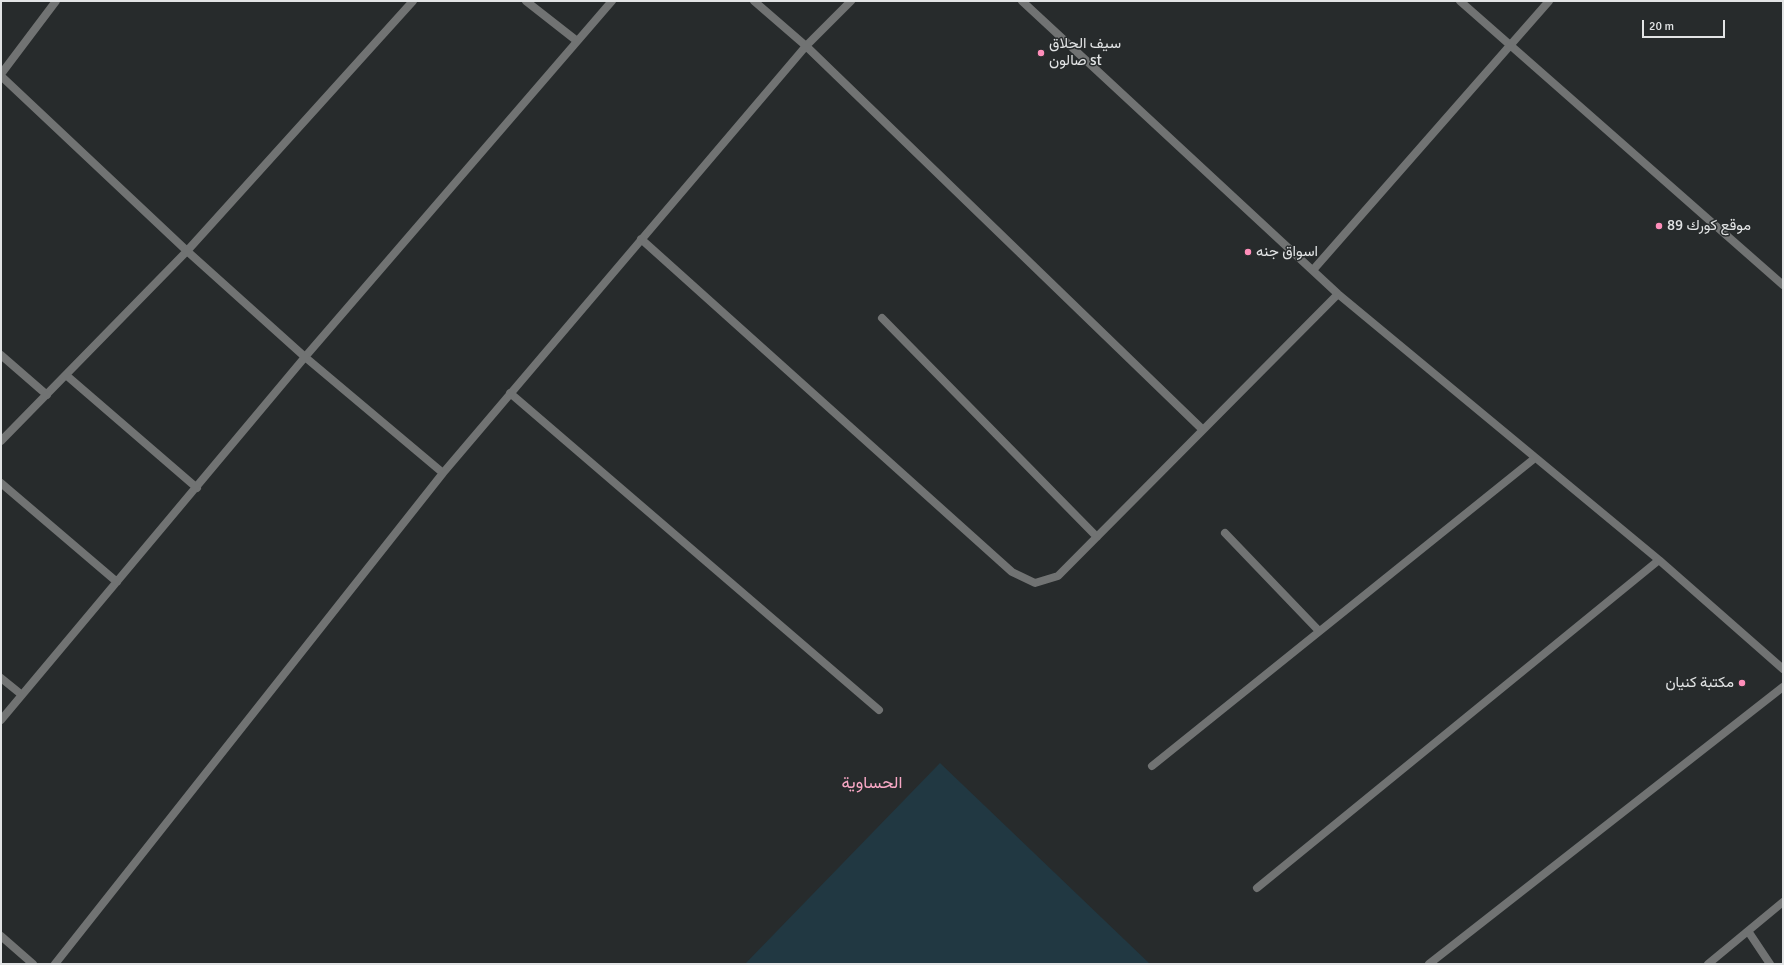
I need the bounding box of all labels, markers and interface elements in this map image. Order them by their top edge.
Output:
scale bar [1644,12,1727,38]
text: 20 m [1649,19,1674,34]
place label: سيف الحلاق صالون st [1049,35,1121,70]
marker: سيف الحلاق صالون st [1036,48,1046,58]
place label: موقع كورك 89 [1667,217,1751,235]
marker: موقع كورك 89 [1654,221,1664,231]
place label: اسواق جنه [1256,243,1318,261]
marker: اسواق جنه [1243,247,1253,257]
place label: مكتبة كنيان [1665,674,1734,692]
marker: مكتبة كنيان [1737,678,1747,688]
district label: الحساوية [842,774,902,794]

